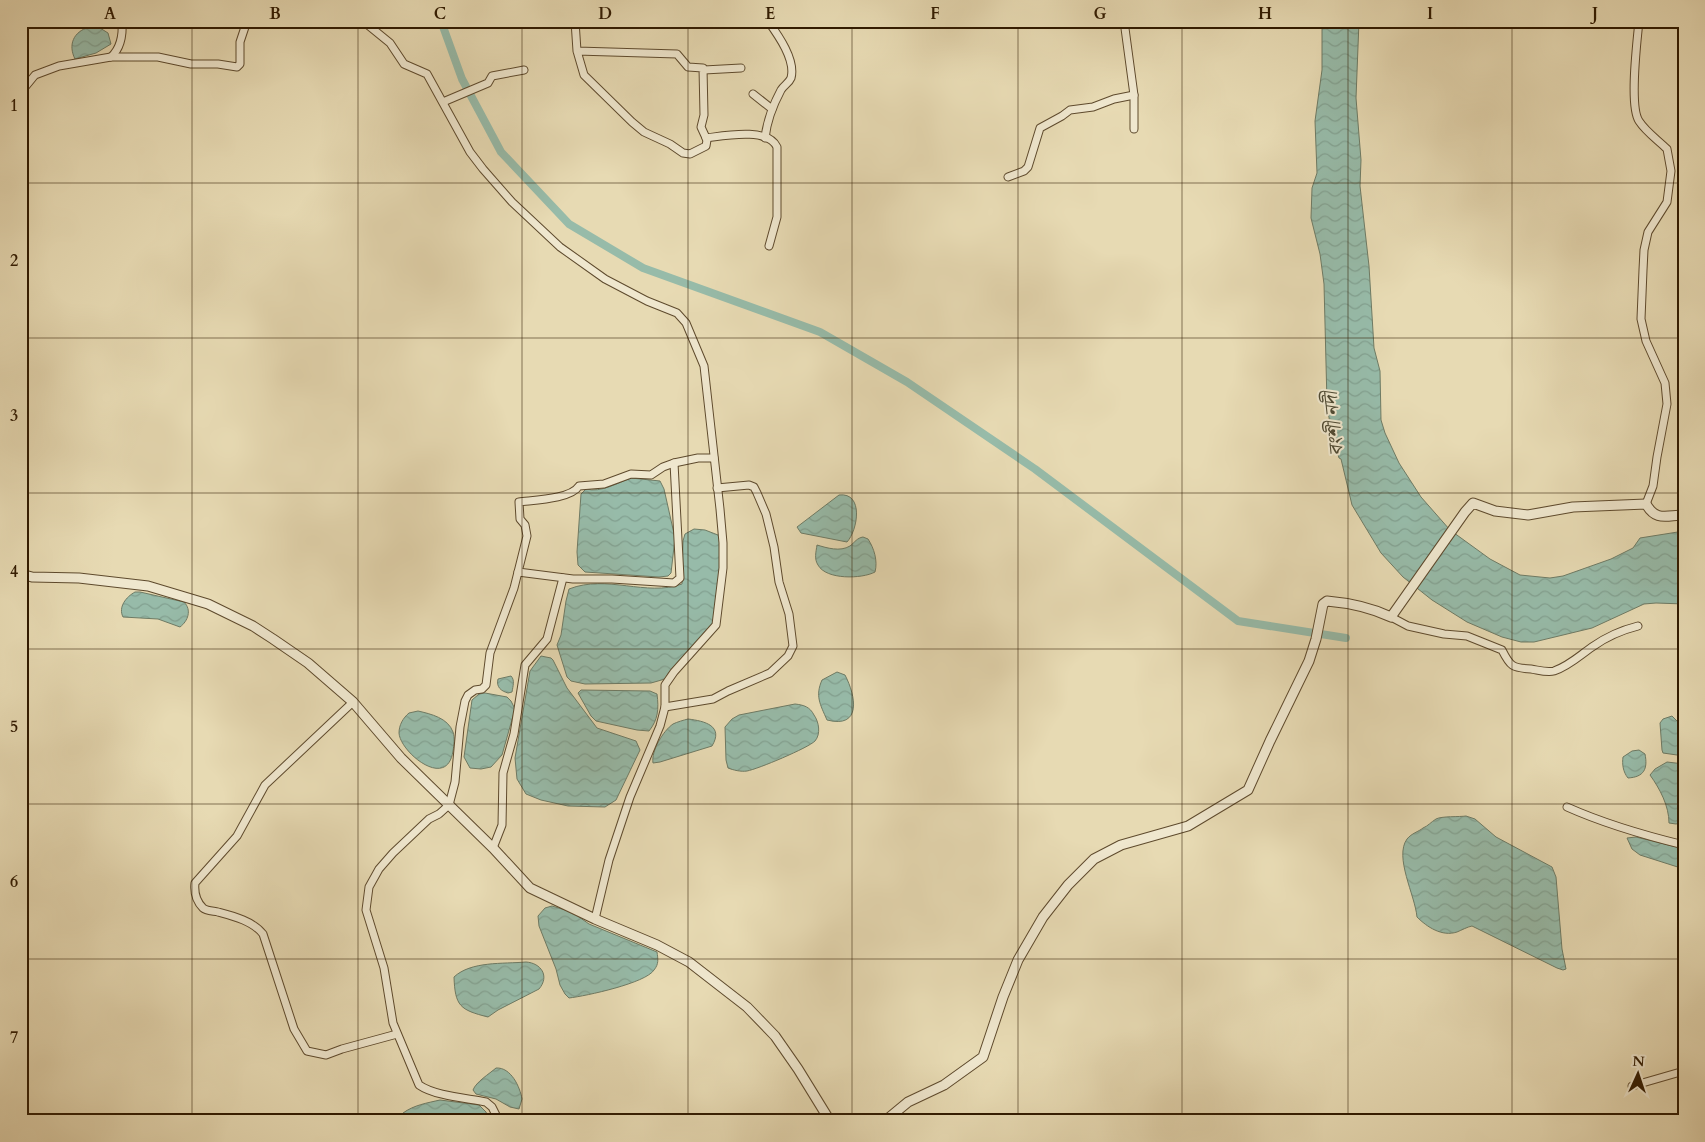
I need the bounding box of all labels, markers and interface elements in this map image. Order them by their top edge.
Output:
text: A [104,3,116,25]
text: B [269,3,281,25]
text: C [434,3,446,25]
text: D [598,3,612,25]
text: E [765,3,775,25]
text: F [930,3,940,25]
text: G [1093,3,1107,25]
text: H [1258,3,1272,25]
text: I [1427,3,1433,25]
text: J [1590,3,1598,25]
text: 1 [10,95,18,117]
text: 2 [10,250,18,272]
water label: বংশী নদী [1316,388,1350,457]
text: 3 [10,405,18,427]
text: 4 [10,561,18,583]
text: 5 [10,716,18,738]
text: 6 [10,871,18,893]
text: 7 [10,1027,18,1049]
north arrow [1612,1050,1662,1100]
text: N [1632,1052,1645,1071]

